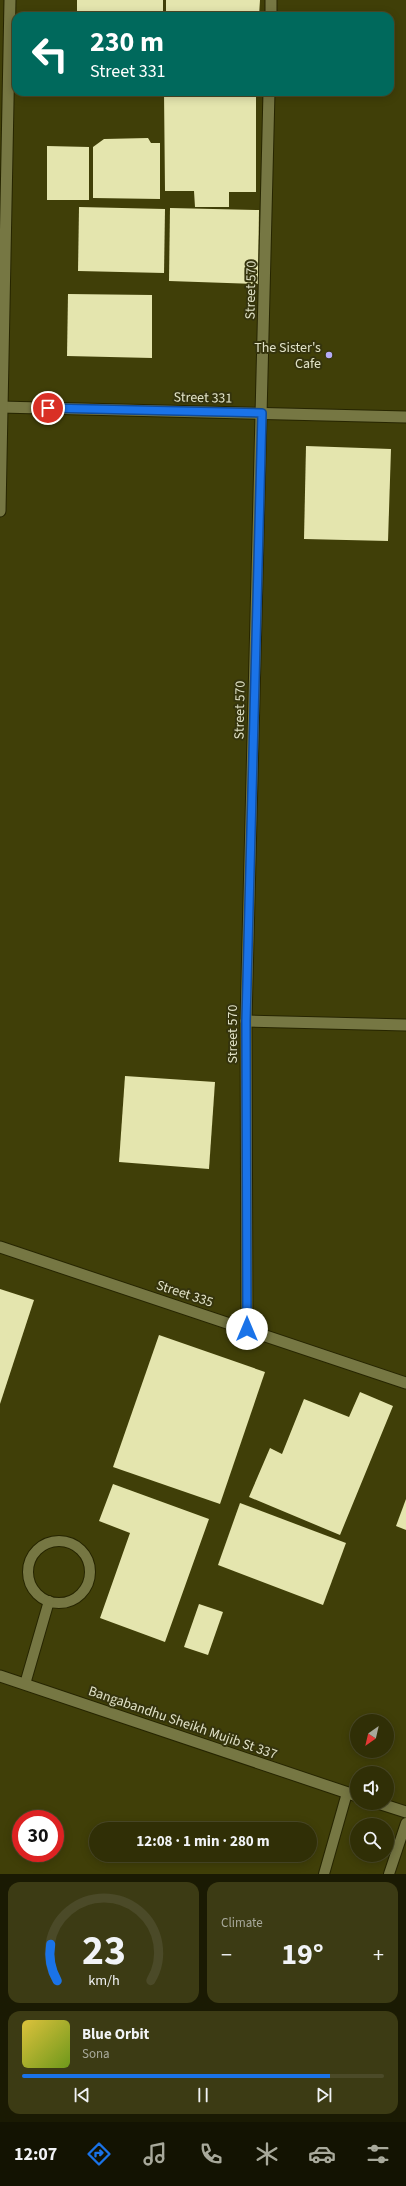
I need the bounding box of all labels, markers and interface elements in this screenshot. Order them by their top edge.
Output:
text: 230 m [90,22,164,62]
icon: left [24,28,76,80]
text: Street 331 [90,59,166,84]
street label: Street 570 [240,260,262,320]
place label: The Sister's Cafe [254,338,321,374]
marker: The Sister's Cafe [324,350,334,360]
street label: Street 331 [173,387,233,409]
pin [31,391,65,425]
icon: arrive [37,397,59,419]
street label: Street 570 [229,680,251,740]
street label: Street 570 [223,1005,243,1063]
street label: Street 335 [154,1275,216,1313]
position arrow [226,1308,268,1350]
street label: Bangabandhu Sheikh Mujib St 337 [86,1681,280,1765]
north arrow [350,1714,394,1758]
map controls [350,1714,394,1862]
button: sound [350,1766,394,1810]
speed limit sign: 30 [12,1810,64,1862]
button: search [350,1818,394,1862]
text: 12:08 · 1 min · 280 m [136,1831,270,1852]
text: Climate [221,1914,263,1932]
text: 23 [82,1920,125,1980]
text: 19° [281,1933,324,1976]
text: − [221,1939,232,1971]
text: + [373,1939,384,1971]
text: km/h [88,1969,119,1990]
text: Blue Orbit [82,2024,149,2045]
text: Sona [82,2045,110,2063]
icon: previous [71,2084,93,2106]
icon: pause [192,2084,214,2106]
icon: next [313,2084,335,2106]
icon: directions [85,2140,113,2168]
icon: music [141,2140,169,2168]
icon: phone [197,2140,225,2168]
icon: climate [253,2140,281,2168]
icon: car [308,2140,336,2168]
icon: filters [364,2140,392,2168]
text: 12:07 [14,2142,57,2167]

